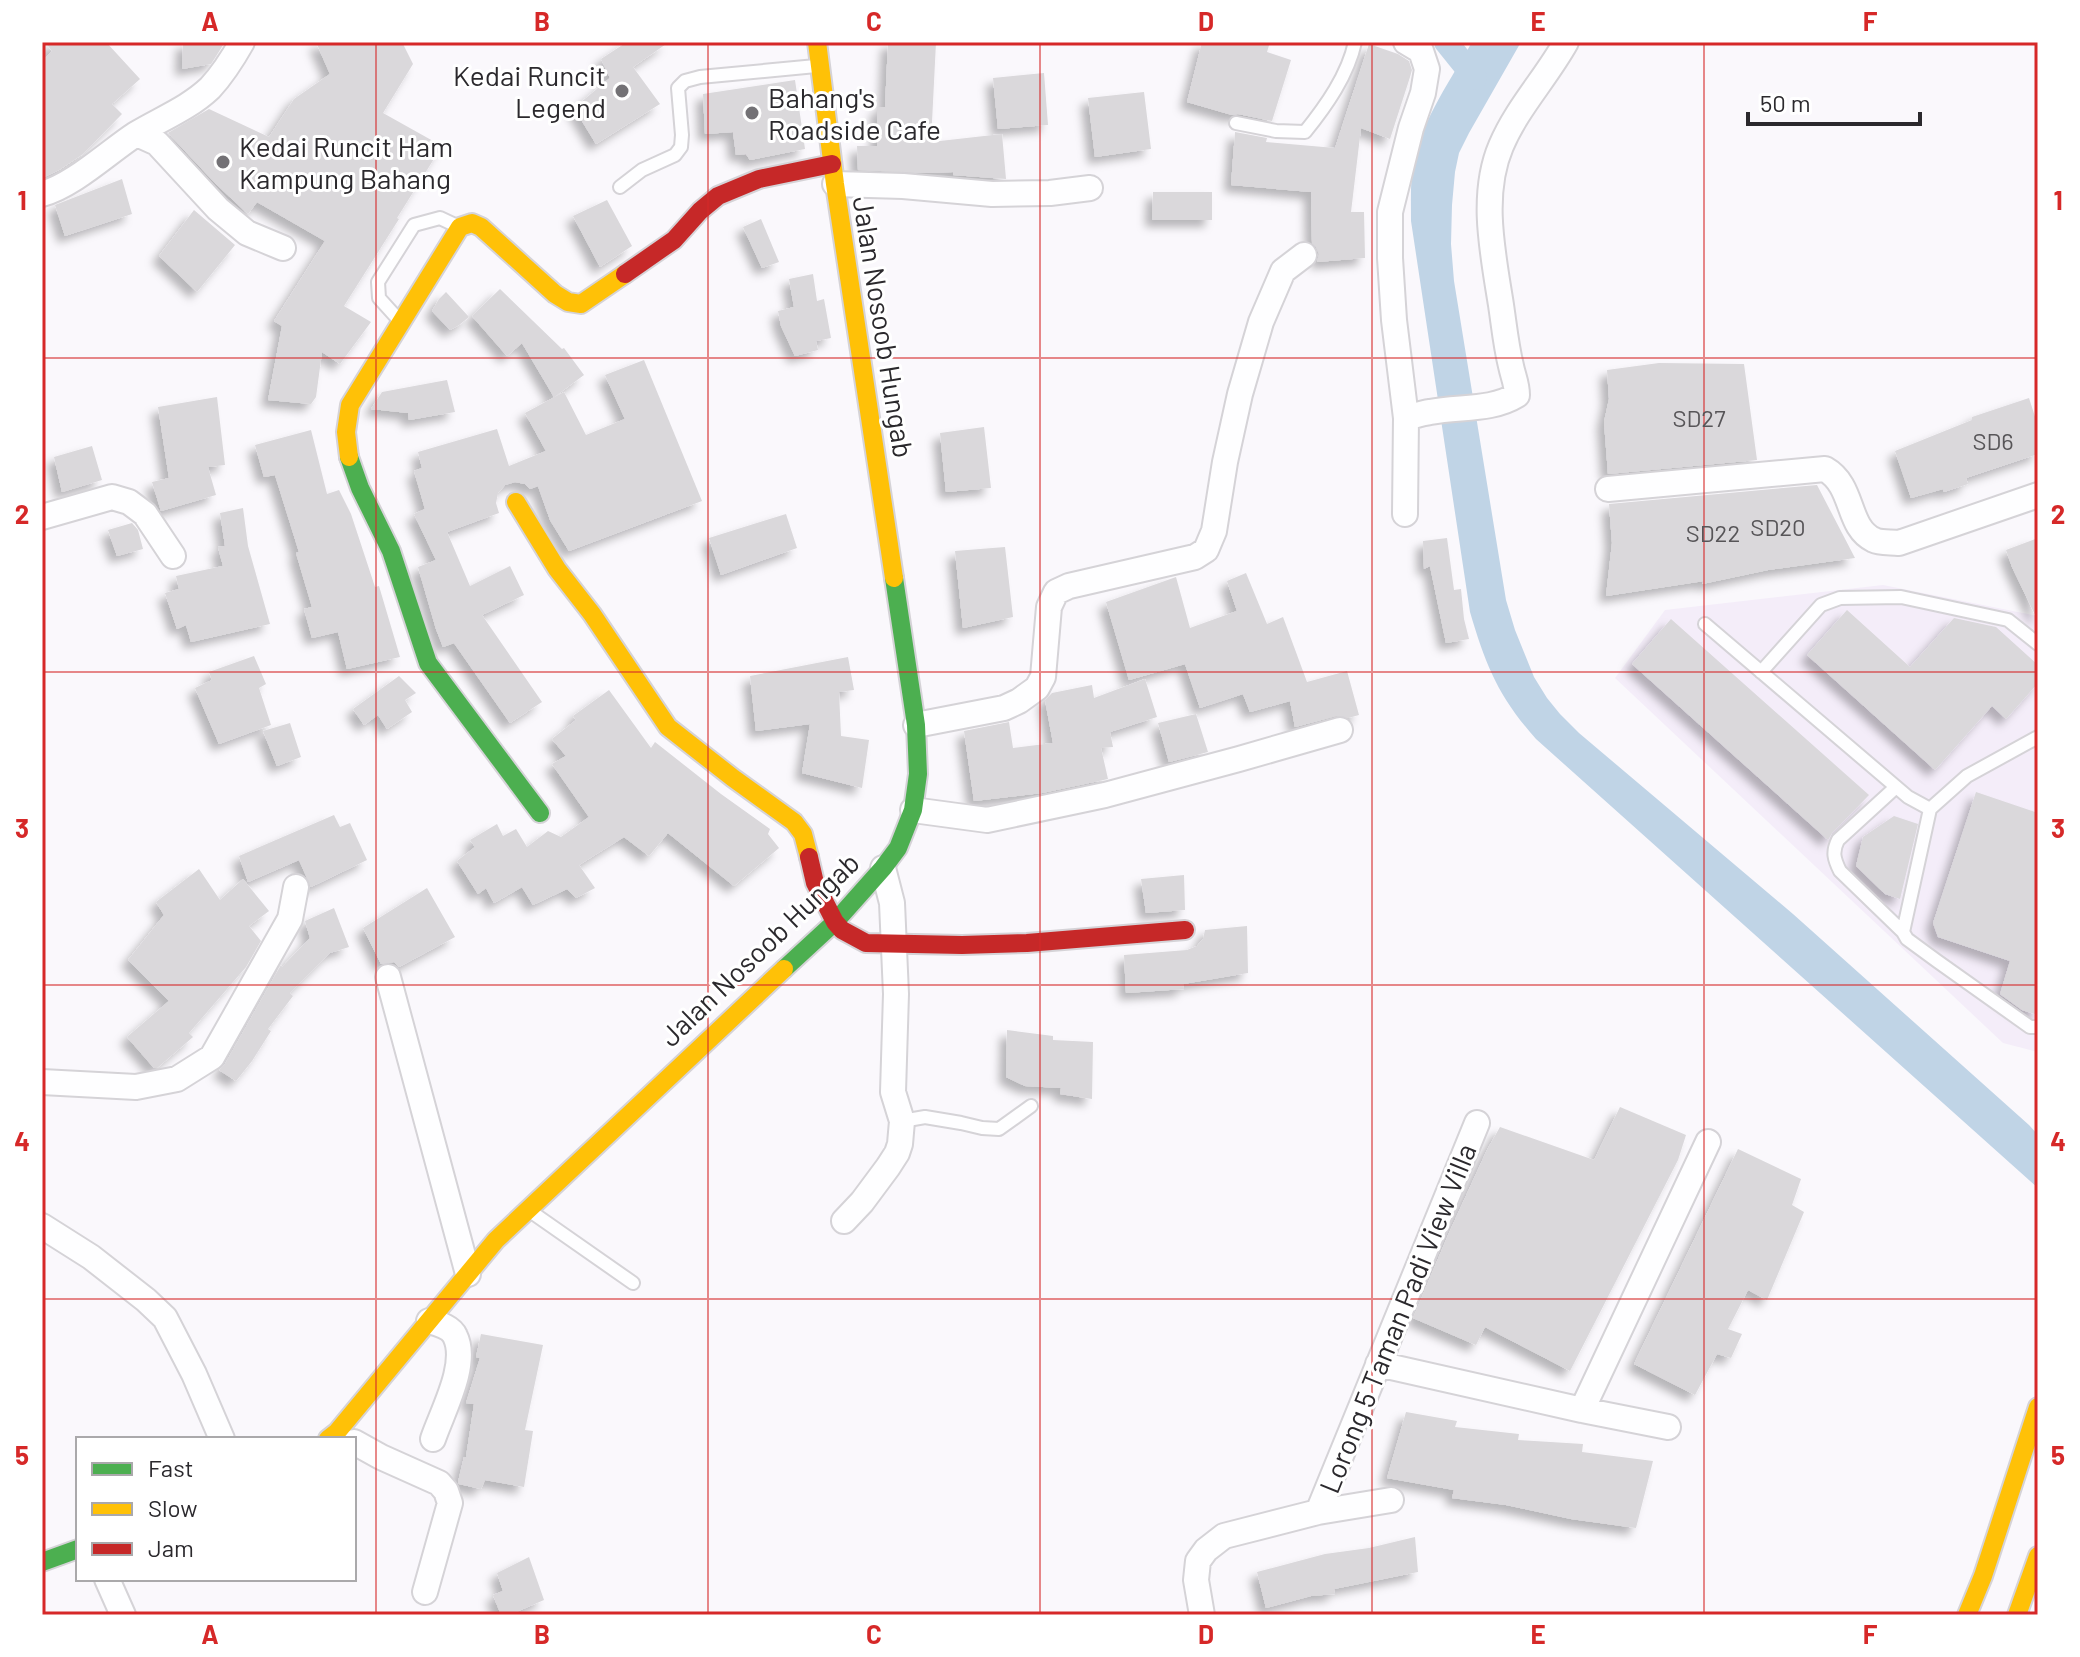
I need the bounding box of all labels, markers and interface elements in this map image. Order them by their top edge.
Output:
text: A [201,5,219,36]
text: B [534,5,550,36]
text: C [866,5,882,36]
text: D [1198,5,1214,36]
text: E [1530,5,1546,36]
text: F [1863,5,1878,36]
place label: Kedai Runcit Legend [453,58,606,124]
scale bar [1748,76,1920,126]
place label: Bahang's Roadside Cafe [768,80,941,146]
marker: Kedai Runcit Legend [613,82,631,100]
text: 50 m [1760,88,1811,117]
marker: Bahang's Roadside Cafe [743,104,761,122]
place label: Kedai Runcit Ham Kampung Bahang [239,129,453,195]
marker: Kedai Runcit Ham Kampung Bahang [214,153,232,171]
text: 1 [17,184,27,215]
text: 1 [2053,184,2063,215]
street label: Jalan Nosoob Hungab [847,194,921,460]
house number: SD27 [1672,403,1726,432]
house number: SD6 [1972,426,2014,455]
text: 2 [15,498,29,529]
text: 2 [2051,498,2065,529]
house number: SD20 [1750,512,1806,541]
house number: SD22 [1686,518,1740,547]
text: 3 [15,812,29,843]
text: 3 [2051,812,2065,843]
street label: Jalan Nosoob Hungab [652,845,866,1053]
text: 4 [14,1125,30,1156]
text: 4 [2050,1125,2066,1156]
street label: Lorong 5 Taman Padi View Villa [1311,1138,1483,1498]
legend [76,1437,356,1581]
text: 5 [15,1439,29,1470]
text: 5 [2051,1439,2065,1470]
text: Fast [148,1453,193,1482]
text: Slow [148,1493,197,1522]
text: Jam [148,1533,194,1562]
text: A [201,1618,219,1649]
text: B [534,1618,550,1649]
text: C [866,1618,882,1649]
text: D [1198,1618,1214,1649]
text: E [1530,1618,1546,1649]
text: F [1863,1618,1878,1649]

